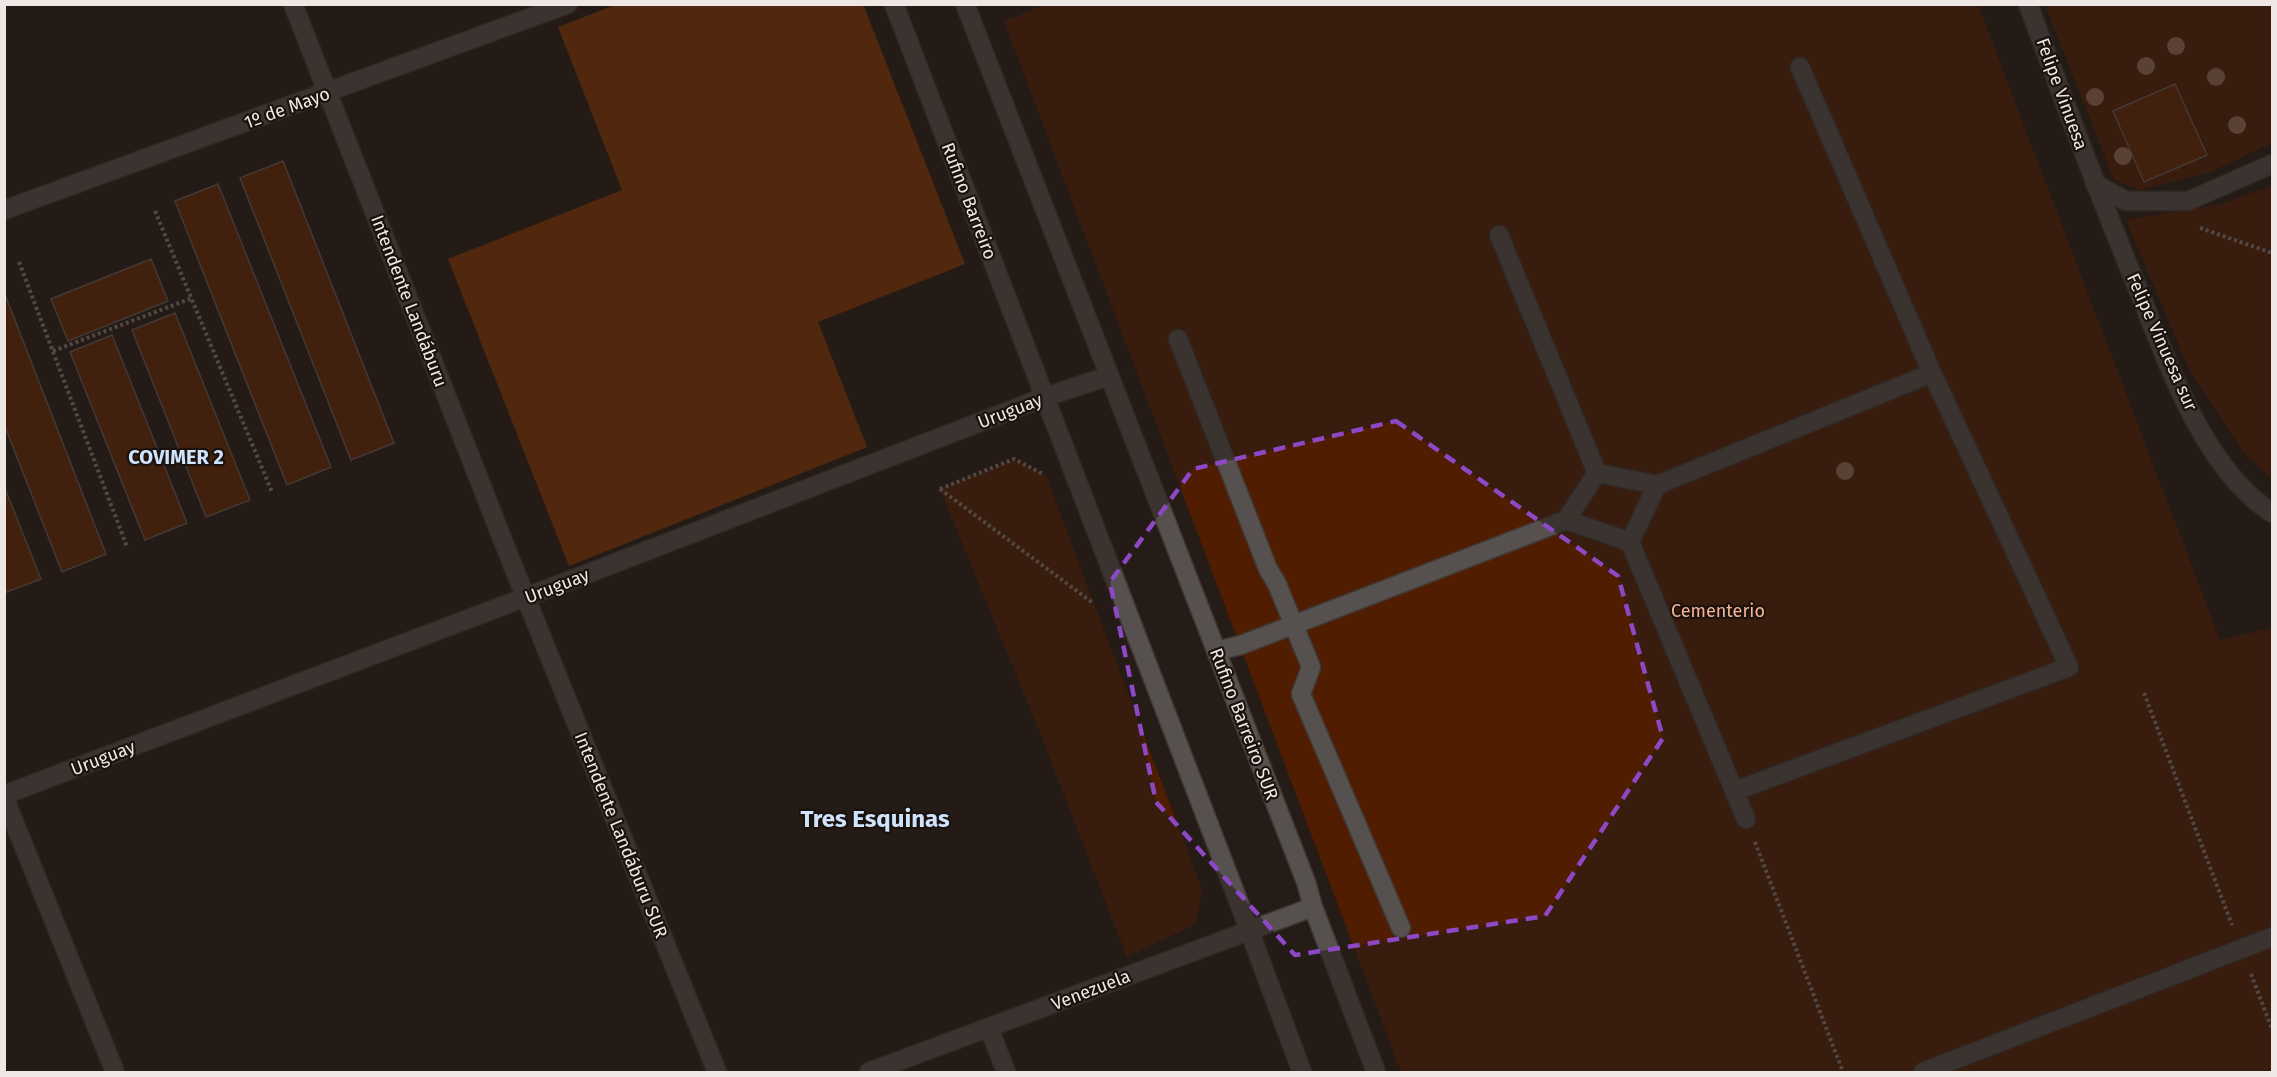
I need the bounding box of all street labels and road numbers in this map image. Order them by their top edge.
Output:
street label: Felipe Vinuesa [2032,35,2092,153]
street label: 1º de Mayo [241,82,333,134]
street label: Rufino Barreiro [937,139,1001,263]
street label: Intendente Landáburu [366,212,452,390]
street label: Felipe Vinuesa sur [2122,270,2202,414]
street label: Uruguay [975,389,1046,433]
street label: Uruguay [522,564,593,608]
street label: Rufino Barreiro SUR [1205,645,1283,803]
street label: Intendente Landáburu SUR [570,729,672,941]
street label: Uruguay [68,736,139,780]
street label: Venezuela [1049,965,1133,1015]

